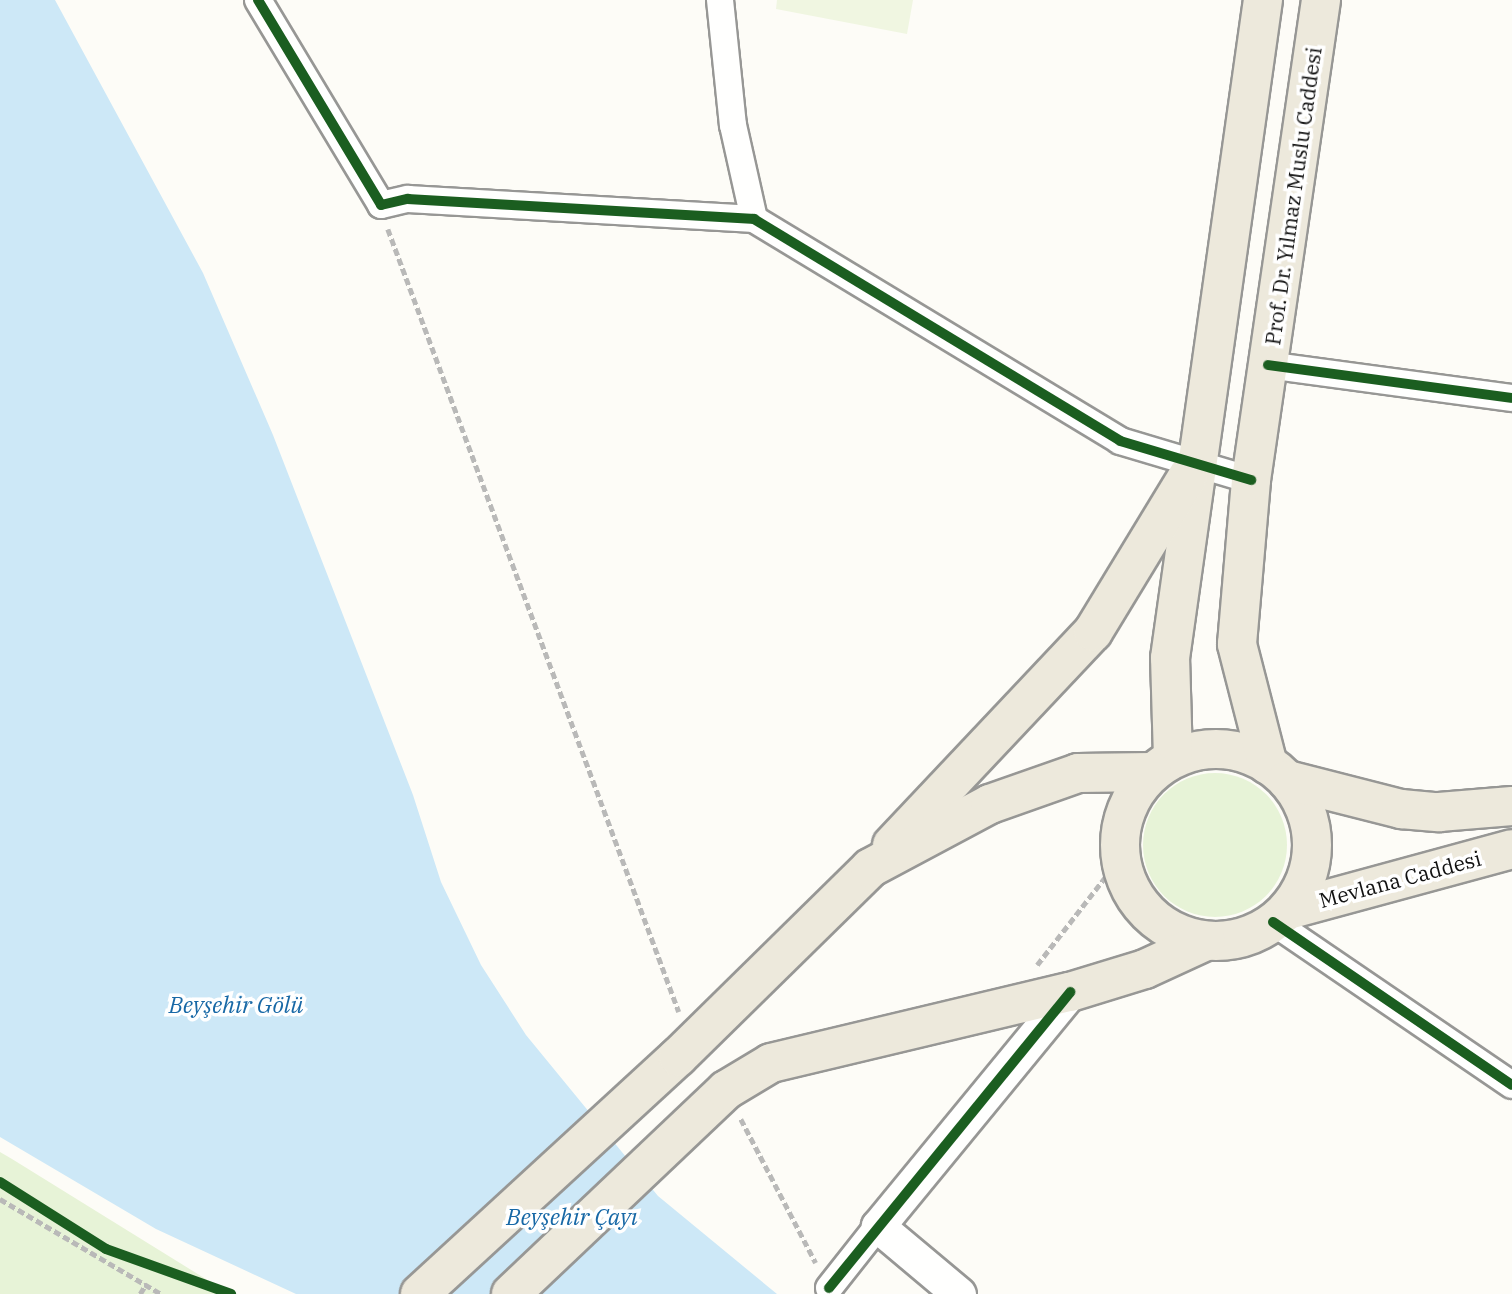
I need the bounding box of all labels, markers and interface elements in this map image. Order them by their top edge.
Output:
street label: Prof. Dr. Yılmaz Muslu Caddesi [1260,45,1326,347]
street label: Mevlana Caddesi [1316,845,1484,913]
water label: Beyşehir Gölü [169,990,303,1018]
water label: Beyşehir Çayı [506,1202,638,1230]

